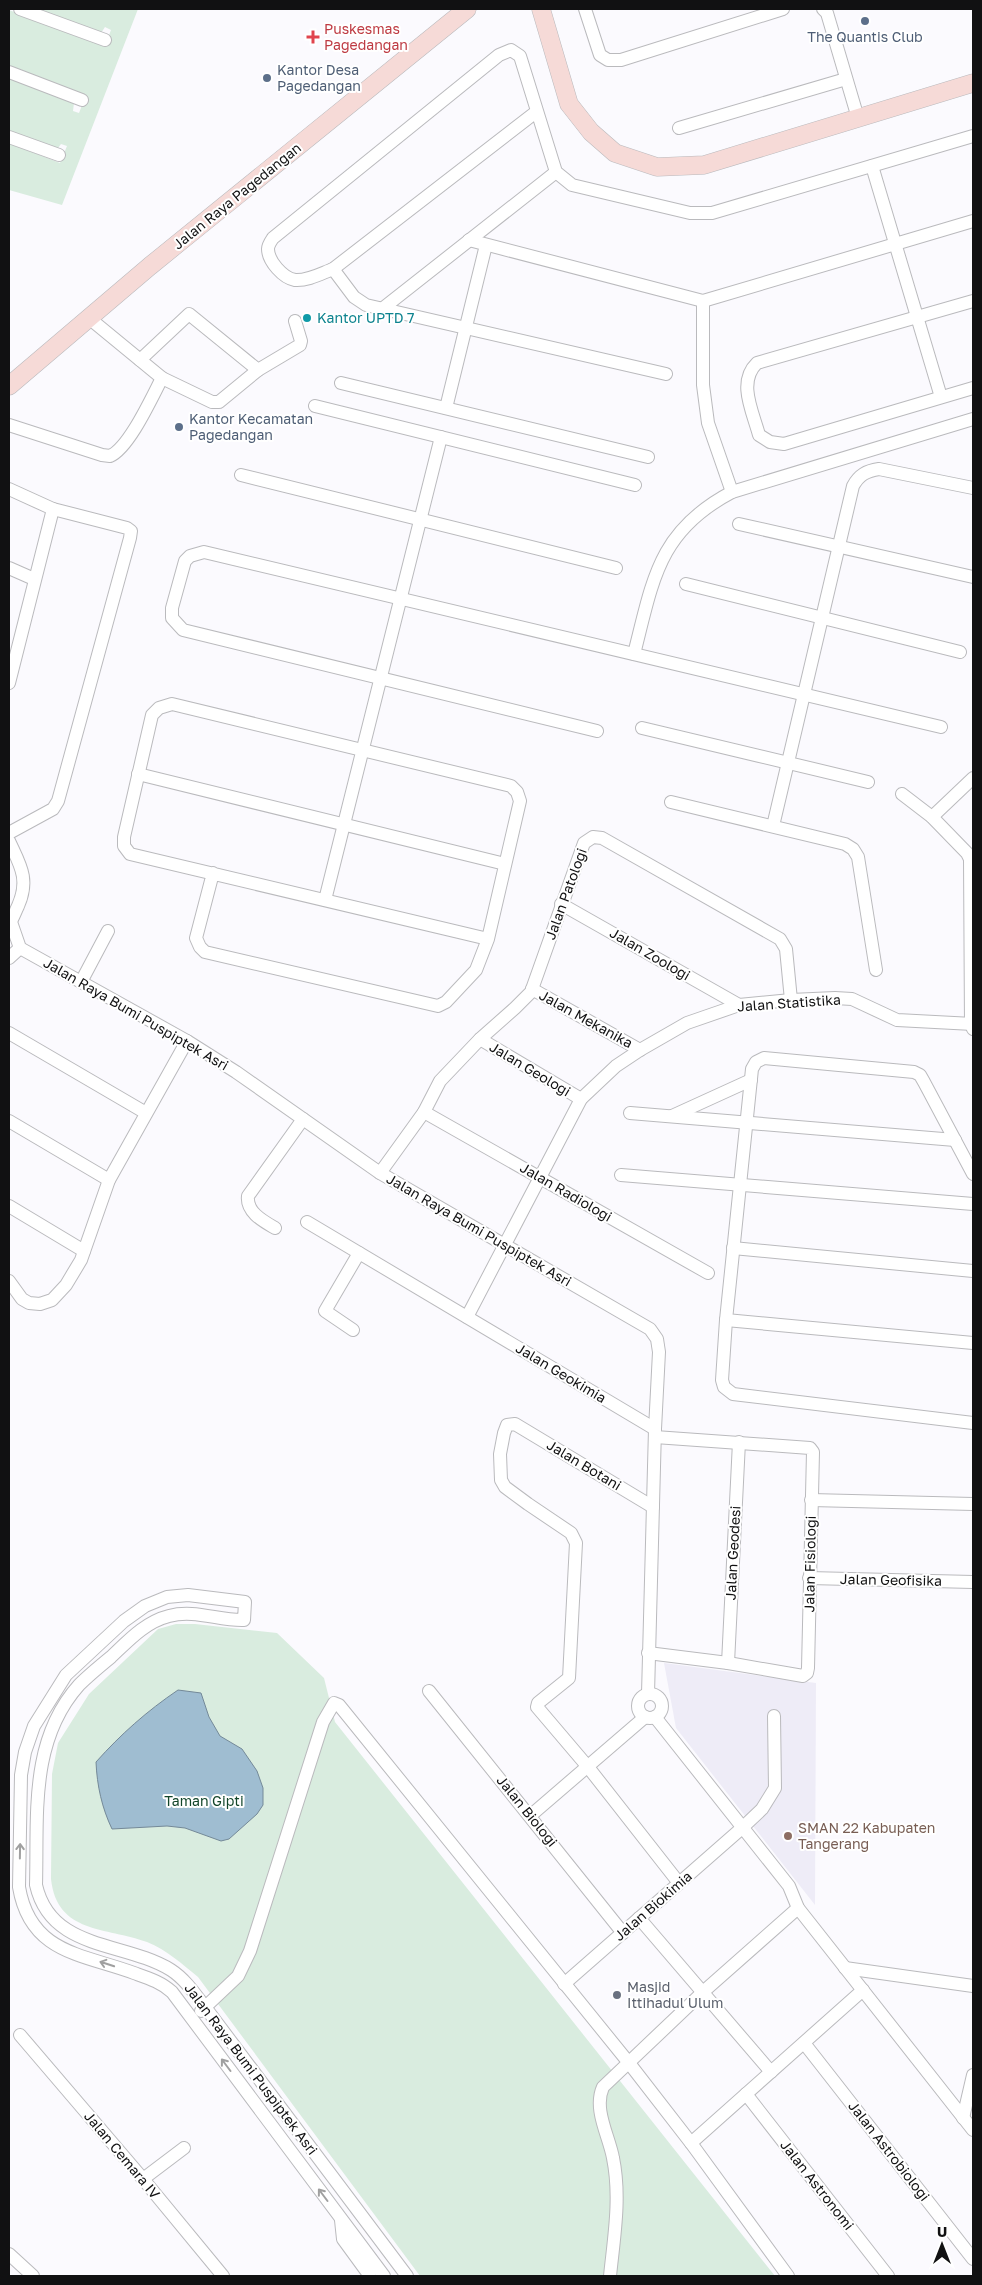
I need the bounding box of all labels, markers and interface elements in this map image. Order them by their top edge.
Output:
marker: The Quantis Club [859,15,871,27]
place label: Puskesmas Pagedangan [324,20,408,53]
place label: The Quantis Club [807,28,923,45]
marker: Puskesmas Pagedangan [306,30,320,44]
place label: Kantor Desa Pagedangan [277,61,361,94]
marker: Kantor Desa Pagedangan [261,72,273,84]
street label: Jalan Raya Pagedangan [169,139,304,253]
place label: Kantor UPTD 7 [317,309,415,326]
marker: Kantor UPTD 7 [301,312,313,324]
place label: Kantor Kecamatan Pagedangan [189,410,313,443]
marker: Kantor Kecamatan Pagedangan [173,421,185,433]
street label: Jalan Patologi [541,846,590,942]
street label: Jalan Zoologi [607,924,694,983]
street label: Jalan Raya Bumi Puspiptek Asri [41,954,232,1074]
street label: Jalan Mekanika [537,986,636,1051]
street label: Jalan Statistika [736,990,841,1015]
street label: Jalan Geologi [487,1038,574,1099]
street label: Jalan Radiologi [517,1158,615,1225]
street label: Jalan Raya Bumi Puspiptek Asri [384,1170,575,1290]
street label: Jalan Geokimia [513,1339,609,1406]
street label: Jalan Botani [544,1436,625,1493]
street label: Jalan Geodesi [722,1505,743,1601]
street label: Jalan Fisiologi [800,1515,819,1613]
street label: Jalan Geofisika [840,1570,942,1589]
street label: Jalan Biologi [493,1772,561,1850]
park label: Taman Gipti [164,1792,244,1809]
place label: SMAN 22 Kabupaten Tangerang [798,1819,935,1852]
marker: SMAN 22 Kabupaten Tangerang [782,1830,794,1842]
one-way arrow [15,1843,25,1860]
street label: Jalan Biokimia [610,1867,695,1944]
one-way arrow [100,1959,115,1968]
place label: Masjid Ittihadul Ulum [627,1978,723,2011]
street label: Jalan Raya Bumi Puspiptek Asri [181,1979,322,2158]
marker: Masjid Ittihadul Ulum [611,1989,623,2001]
one-way arrow [221,2058,231,2072]
street label: Jalan Astrobiologi [845,2097,934,2204]
street label: Jalan Cemara IV [81,2108,164,2202]
street label: Jalan Astronomi [777,2136,858,2233]
one-way arrow [318,2189,328,2203]
north arrow [917,2220,967,2270]
text: U [937,2223,947,2240]

